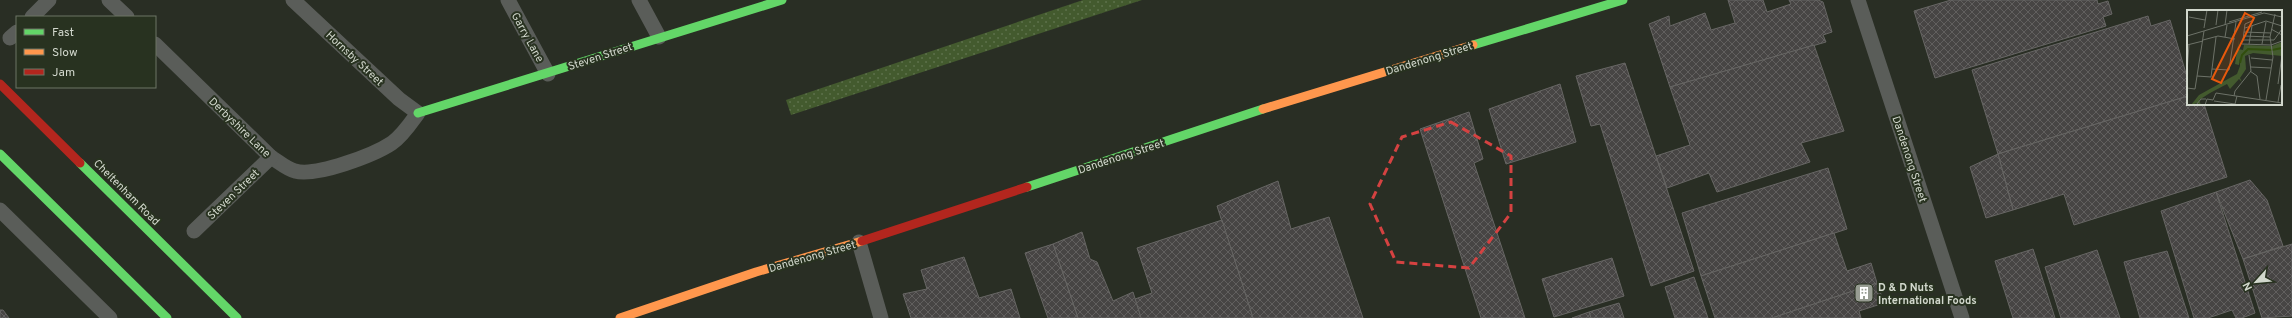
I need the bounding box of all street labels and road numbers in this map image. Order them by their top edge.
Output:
street label: Garry Lane [508,10,547,65]
street label: Hornsby Street [322,28,386,89]
street label: Dandenong Street [1384,39,1474,79]
street label: Steven Street [566,40,634,74]
street label: Derbyshire Lane [206,95,273,161]
street label: Dandenong Street [1889,115,1930,204]
street label: Dandenong Street [1077,136,1166,177]
street label: Cheltenham Road [90,157,162,229]
street label: Steven Street [205,166,263,223]
street label: Dandenong Street [767,238,857,276]

